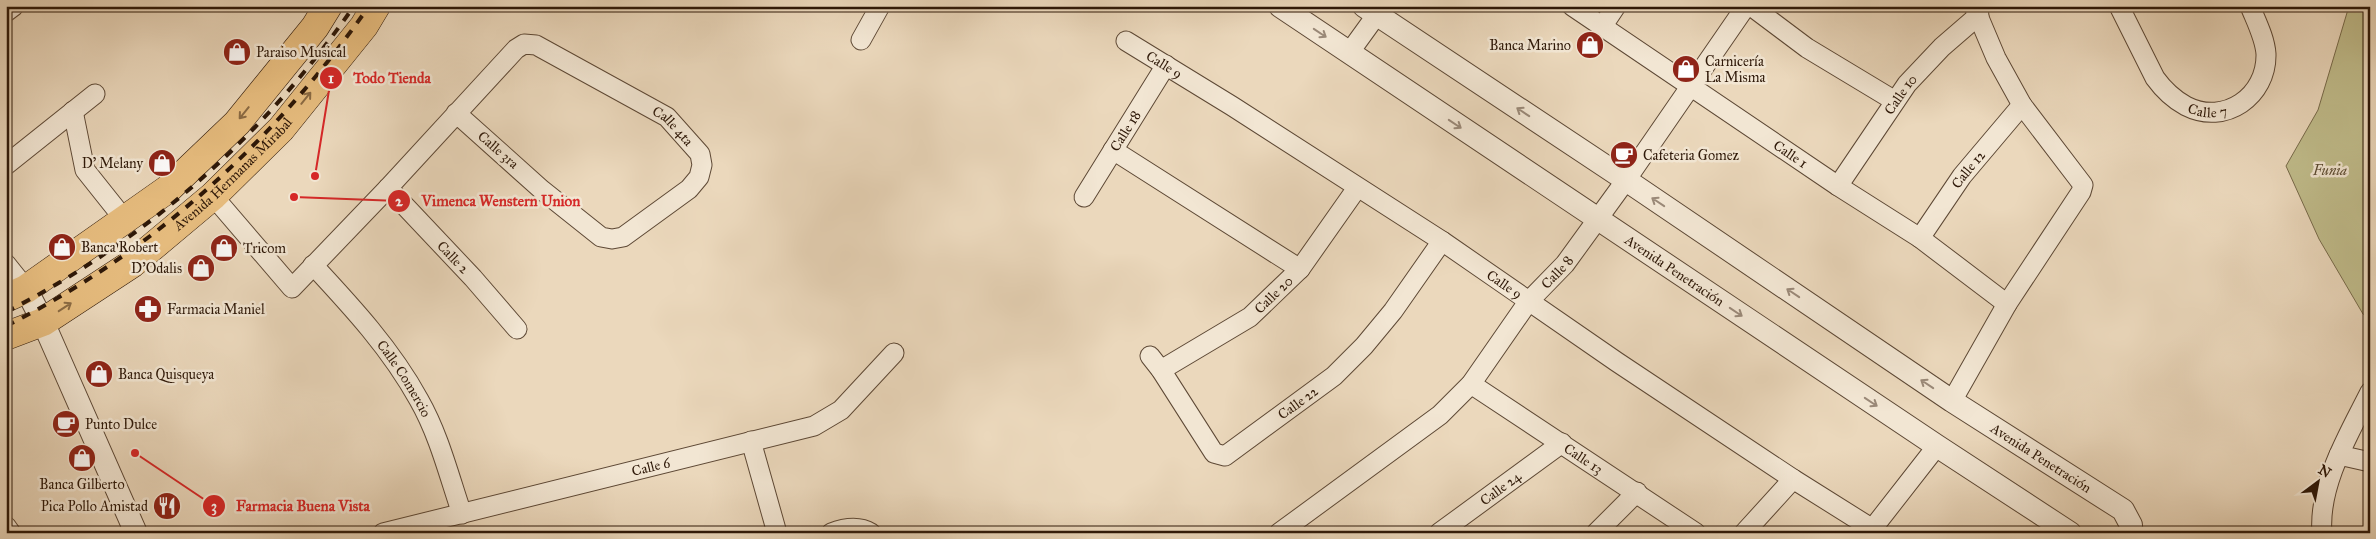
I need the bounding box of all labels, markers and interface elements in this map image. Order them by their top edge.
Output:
one-way arrow [1313,28,1327,39]
shop icon: Banca Marino [1575,30,1605,60]
shop icon: Paraiso Musical [222,37,252,67]
place label: Banca Marino [1489,37,1571,54]
place label: Paraiso Musical [256,44,346,61]
street label: Calle 9 [1143,47,1186,82]
place label: Carnicería La Misma [1705,53,1765,86]
shop icon: Carnicería La Misma [1671,54,1701,84]
callout: Todo Tienda [319,63,441,93]
text: 1 [328,69,334,87]
text: Todo Tienda [352,69,432,87]
street label: Calle 10 [1880,70,1920,118]
one-way arrow [300,92,311,105]
street label: Calle 7 [2185,99,2229,121]
street label: Calle 4ta [650,102,697,149]
one-way arrow [1516,106,1530,117]
one-way arrow [239,107,250,120]
street label: Calle 18 [1106,107,1144,154]
street label: Avenida Hermanas Mirabal [169,114,296,235]
one-way arrow [1448,119,1462,129]
street label: Calle 3ra [474,128,522,172]
street label: Calle 1 [1770,136,1811,172]
cafe icon: Cafeteria Gomez [1609,140,1639,170]
place label: Cafeteria Gomez [1643,147,1740,164]
street label: Calle 12 [1948,147,1989,192]
shop icon: D' Melany [147,148,177,178]
place label: D' Melany [82,155,143,172]
park label: Funia [2312,162,2347,179]
callout: Vimenca Wenstern Union [387,186,591,216]
text: 2 [395,192,403,210]
text: Vimenca Wenstern Union [421,192,581,210]
one-way arrow [1651,196,1665,207]
street label: Avenida Penetración [1621,230,1728,310]
shop icon: Banca Robert [47,232,77,262]
shop icon: Tricom [209,233,239,263]
street label: Calle 2 [434,237,473,277]
place label: Banca Robert [81,239,158,256]
place label: Tricom [243,240,286,257]
street label: Calle 8 [1537,252,1577,292]
shop icon: D'Odalis [186,253,216,283]
place label: D'Odalis [131,260,182,277]
street label: Calle 9 [1483,266,1526,302]
street label: Calle 20 [1251,272,1296,317]
one-way arrow [1786,288,1800,298]
pharmacy icon: Farmacia Maniel [133,294,163,324]
place label: Farmacia Maniel [167,301,265,318]
one-way arrow [58,302,72,312]
one-way arrow [1728,307,1742,317]
street label: Calle Comercio [373,336,435,420]
shop icon: Banca Quisqueya [84,359,114,389]
place label: Banca Quisqueya [118,366,214,384]
one-way arrow [1921,379,1935,389]
street label: Calle 22 [1274,382,1321,423]
one-way arrow [1863,397,1877,407]
cafe icon: Punto Dulce [51,409,81,439]
place label: Punto Dulce [85,416,157,433]
street label: Avenida Penetración [1987,419,2095,496]
street label: Calle 13 [1561,440,1606,477]
shop icon: Banca Gilberto [67,443,97,473]
street label: Calle 6 [630,453,673,479]
north arrow [2294,456,2344,506]
text: N [2315,461,2334,482]
street label: Calle 24 [1477,467,1525,509]
place label: Banca Gilberto [39,476,125,493]
restaurant icon: Pica Pollo Amistad [152,491,182,521]
callout: Farmacia Buena Vista [201,491,380,521]
text: 3 [211,497,217,516]
text: Farmacia Buena Vista [236,497,371,515]
place label: Pica Pollo Amistad [41,498,148,515]

